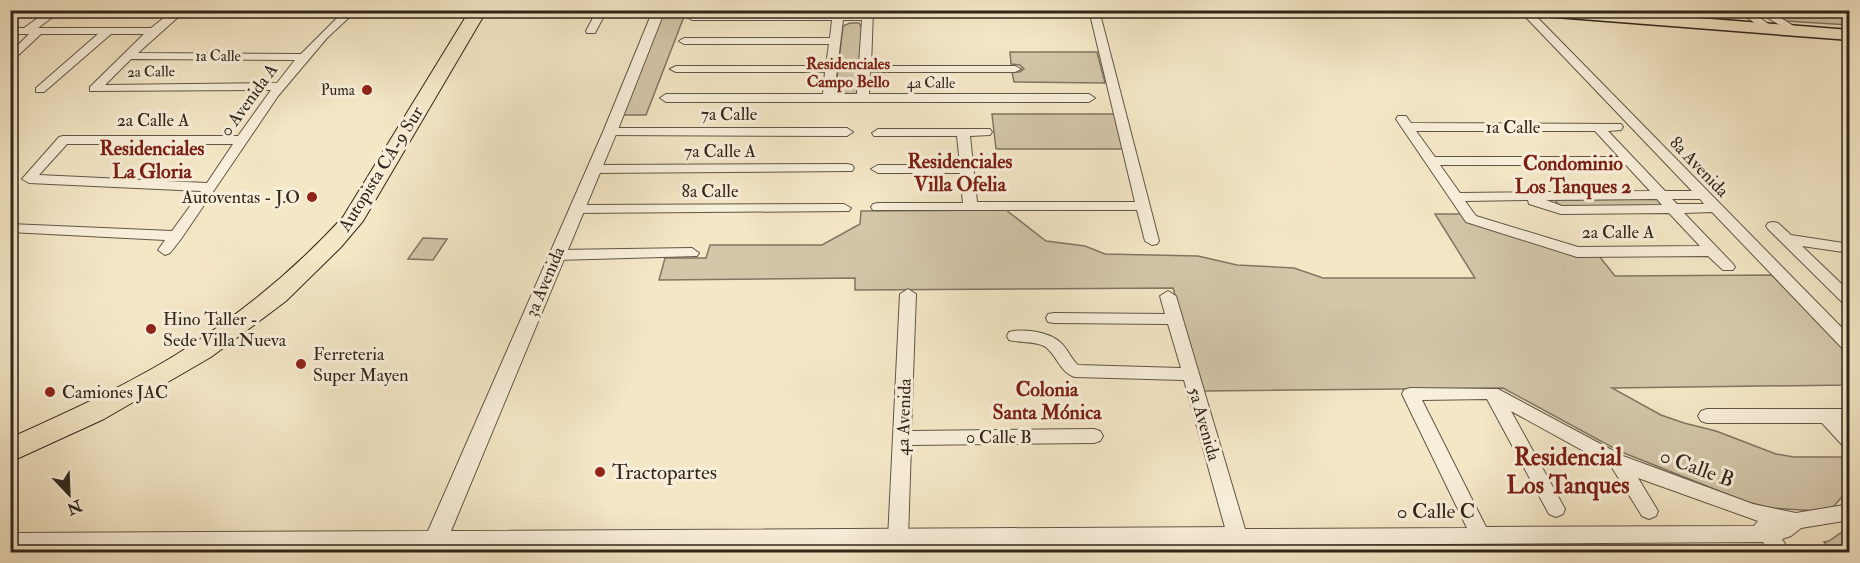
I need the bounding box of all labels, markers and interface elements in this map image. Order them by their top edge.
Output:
street label: 1a Calle [195,47,241,66]
district label: Residenciales Campo Bello [806,54,890,93]
street label: 0 Avenida A [215,59,283,141]
street label: 2a Calle [127,62,175,82]
street label: 4a Calle [907,74,955,93]
place label: Puma [321,81,356,100]
marker: Puma [360,83,374,97]
street label: Autopista CA-9 Sur [333,102,429,237]
street label: 7a Calle [701,103,758,126]
street label: 2a Calle A [117,109,190,132]
street label: 1a Calle [1486,116,1541,139]
street label: 8a Avenida [1664,132,1734,203]
district label: Residenciales La Gloria [100,136,205,184]
street label: 7a Calle A [684,140,756,163]
district label: Residenciales Villa Ofelia [908,149,1013,197]
district label: Condominio Los Tanques 2 [1515,151,1631,200]
street label: 8a Calle [682,180,739,203]
place label: Autoventas - J.O [181,186,300,209]
marker: Autoventas - J.O [305,190,319,204]
street label: 2a Calle A [1582,221,1655,244]
street label: 3a Avenida [520,243,570,321]
place label: Hino Taller - Sede Villa Nueva [163,308,287,352]
marker: Hino Taller - Sede Villa Nueva [144,322,158,336]
place label: Ferreteria Super Mayen [313,343,409,387]
marker: Ferreteria Super Mayen [294,357,308,371]
street label: 4a Avenida [891,377,917,456]
district label: Colonia Santa Mónica [993,377,1102,425]
place label: Camiones JAC [62,381,168,404]
marker: Camiones JAC [43,385,57,399]
street label: 5a Avenida [1183,385,1226,464]
street label: 0 Calle B [966,426,1032,449]
district label: Residencial Los Tanques [1507,442,1629,501]
street label: 0 Calle B [1656,442,1738,494]
place label: Tractopartes [612,459,717,486]
north arrow [39,464,99,524]
marker: Tractopartes [593,465,607,479]
text: N [63,494,86,519]
street label: 0 Calle C [1397,498,1475,525]

